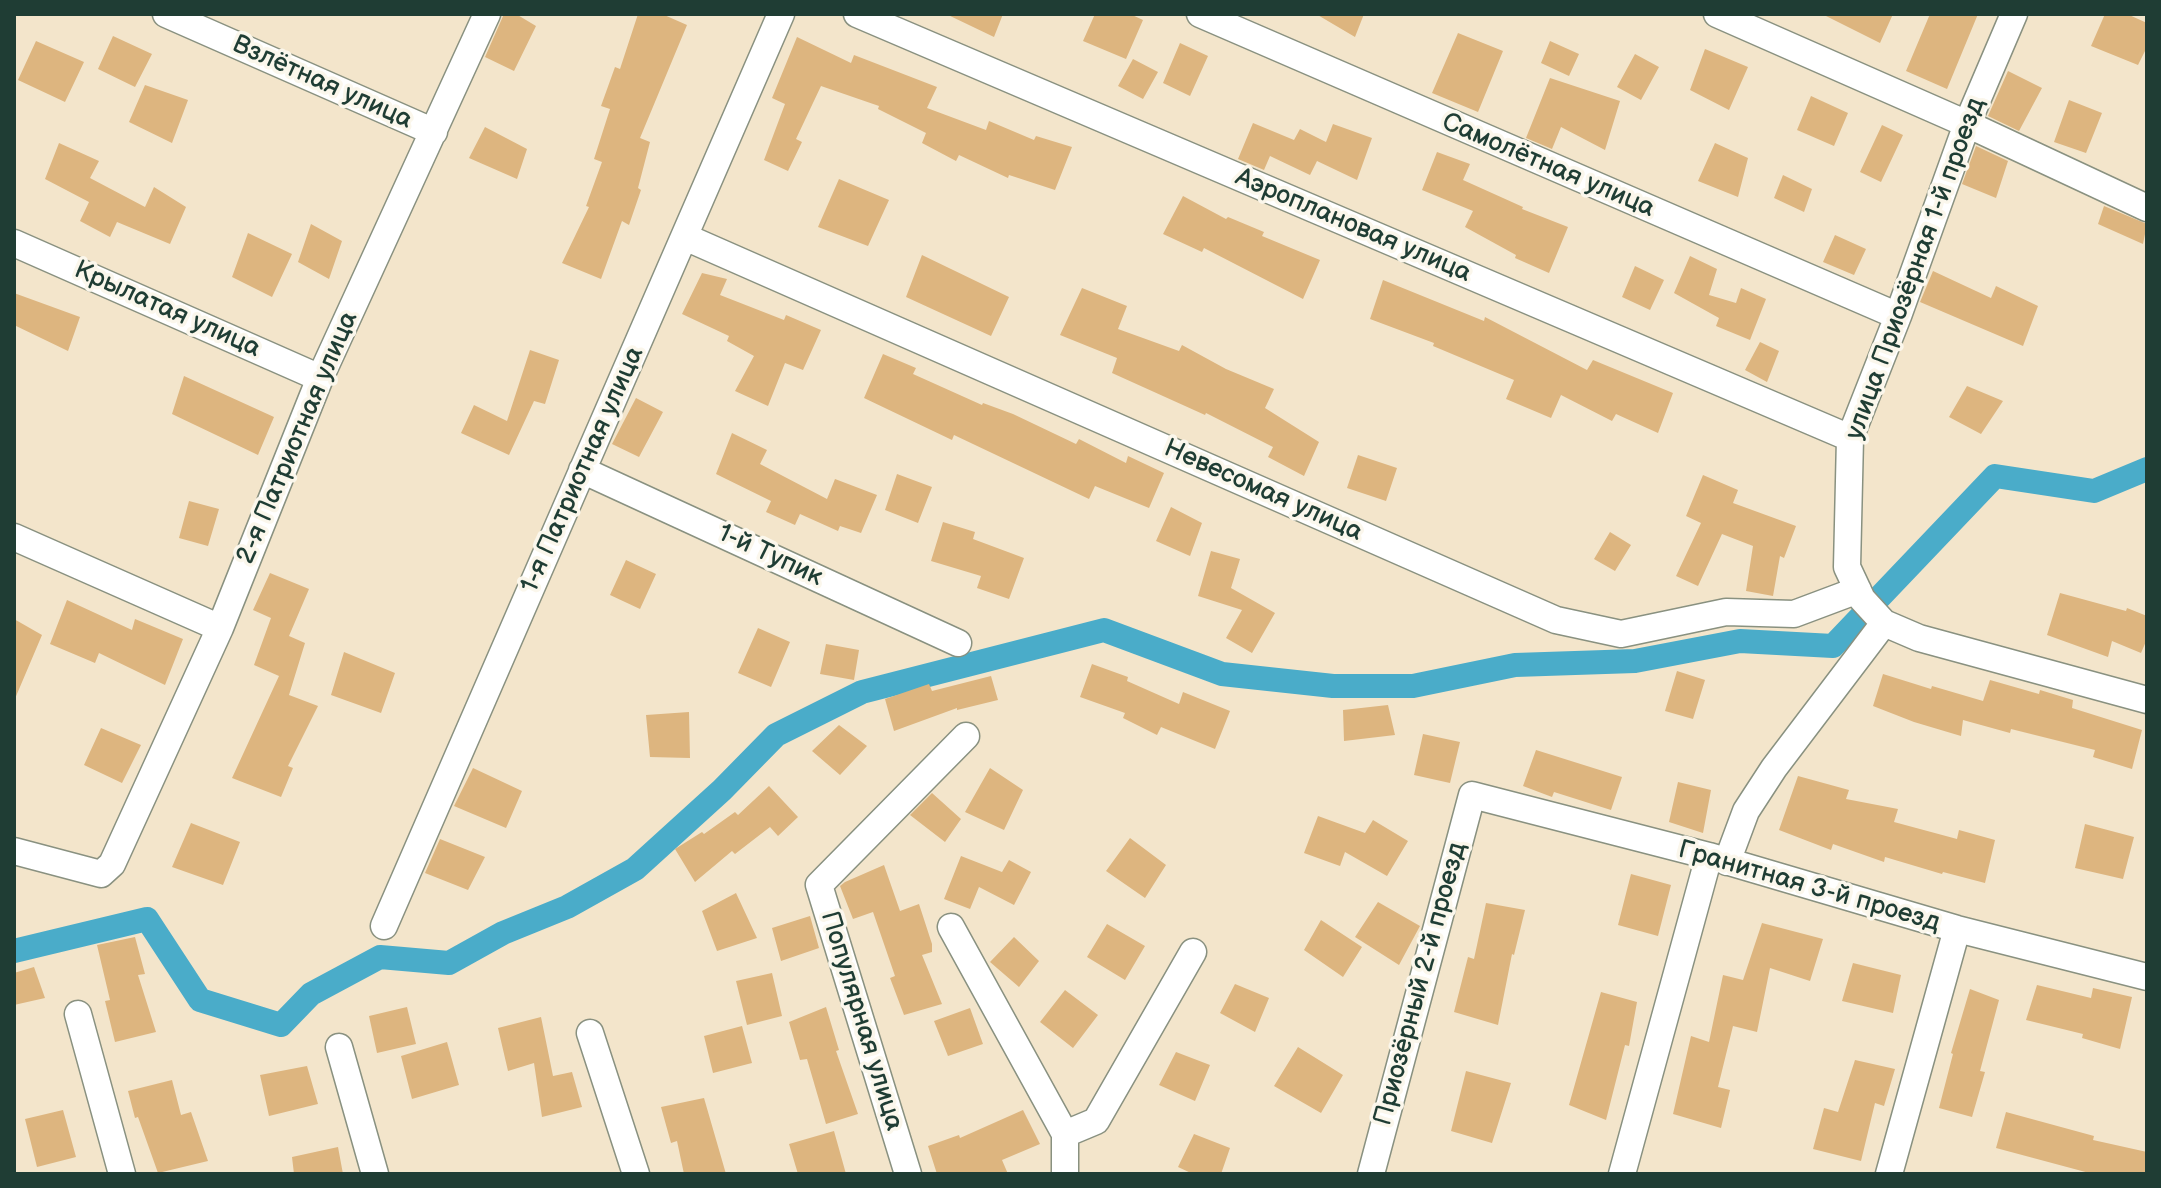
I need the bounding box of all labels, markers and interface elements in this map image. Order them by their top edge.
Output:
street label: Взлётная улица [227,29,417,137]
street label: улица Приозёрная 1-й проезд [1840,94,1992,444]
street label: Самолётная улица [1437,107,1659,225]
street label: Аэроплановая улица [1230,162,1476,290]
street label: Крылатая улица [69,255,265,365]
street label: 2-я Патриотная улица [231,307,365,569]
street label: 1-я Патриотная улица [515,342,651,598]
street label: Невесомая улица [1159,433,1367,549]
street label: 1-й Тупик [713,518,827,594]
street label: Гранитная 3-й проезд [1675,835,1943,939]
street label: Приозёрный 2-й проезд [1368,839,1474,1129]
street label: Популярная улица [813,908,909,1134]

